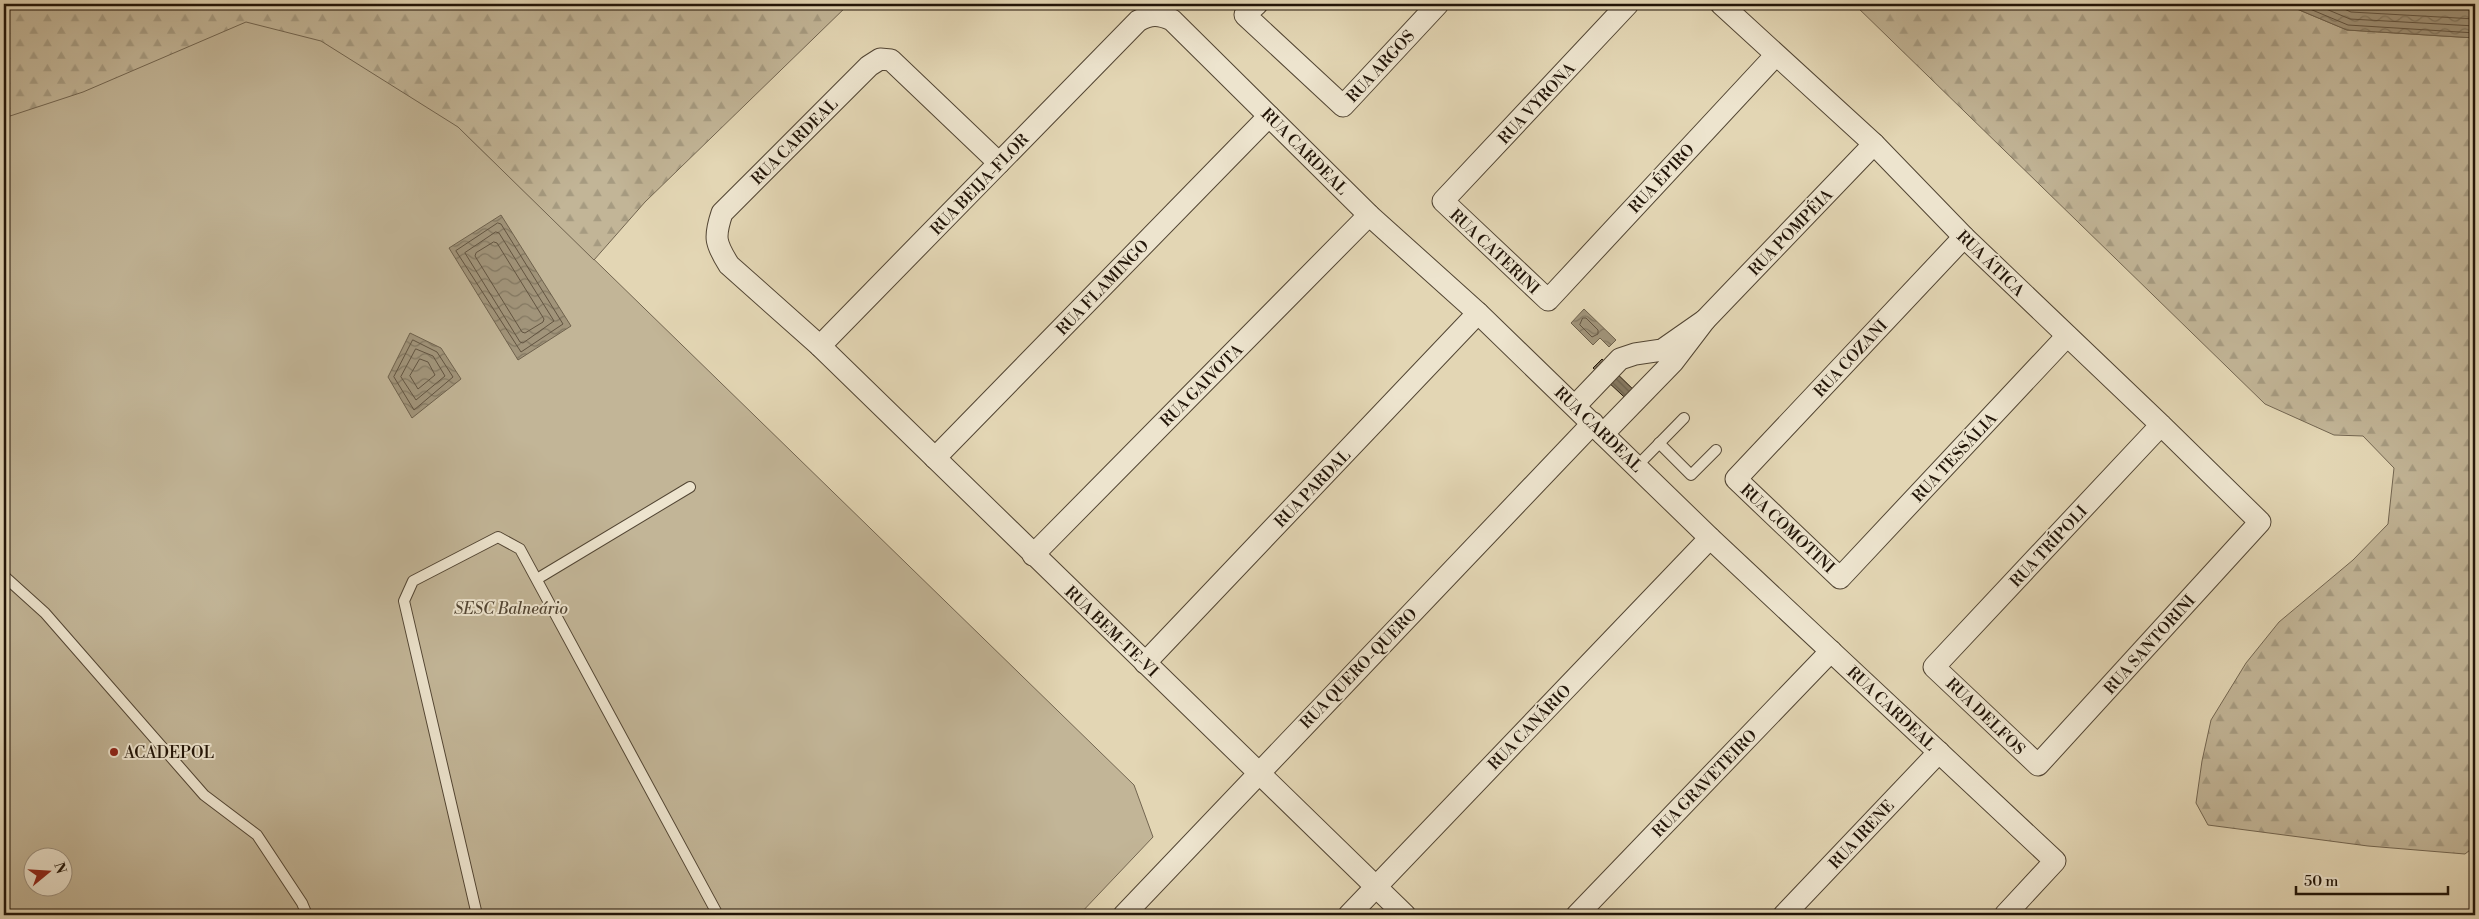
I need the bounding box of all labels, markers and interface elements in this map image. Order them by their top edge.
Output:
street label: RUA ARGOS [1342,26,1419,107]
street label: RUA VYRONA [1494,58,1580,149]
street label: RUA CARDEAL [747,94,843,189]
street label: RUA CARDEAL [1257,104,1352,200]
street label: RUA BEIJA-FLOR [926,129,1034,239]
street label: RUA ÉPIRO [1623,138,1699,218]
street label: RUA POMPÉIA [1743,183,1838,280]
street label: RUA CATERINI [1445,205,1543,298]
street label: RUA ÁTICA [1952,225,2030,302]
street label: RUA FLAMINGO [1052,236,1153,340]
street label: RUA COZANI [1810,316,1892,402]
street label: RUA GAIVOTA [1156,339,1248,431]
street label: RUA CARDEAL [1550,383,1647,477]
street label: RUA TESSÁLIA [1907,407,2002,507]
street label: RUA PARDAL [1270,445,1355,532]
street label: RUA COMOTINI [1736,480,1839,578]
street label: RUA TRÍPOLI [2004,500,2092,592]
street label: RUA BEM-TE-VI [1060,582,1162,681]
street label: RUA SANTORINI [2100,591,2200,698]
park label: SESC Balneário [454,599,568,619]
street label: RUA QUERO-QUERO [1296,604,1421,733]
street label: RUA CARDEAL [1843,662,1940,755]
street label: RUA DELFOS [1942,674,2029,759]
street label: RUA CANÁRIO [1483,679,1575,775]
street label: RUA GRAVETEIRO [1648,726,1761,842]
place label: ACADEPOL [123,743,215,763]
marker: ACADEPOL [108,746,120,758]
street label: RUA IRENE [1825,796,1899,873]
north arrow [22,846,72,896]
text: N [49,860,70,876]
scale bar [2296,864,2449,896]
text: 50 m [2304,872,2338,891]

